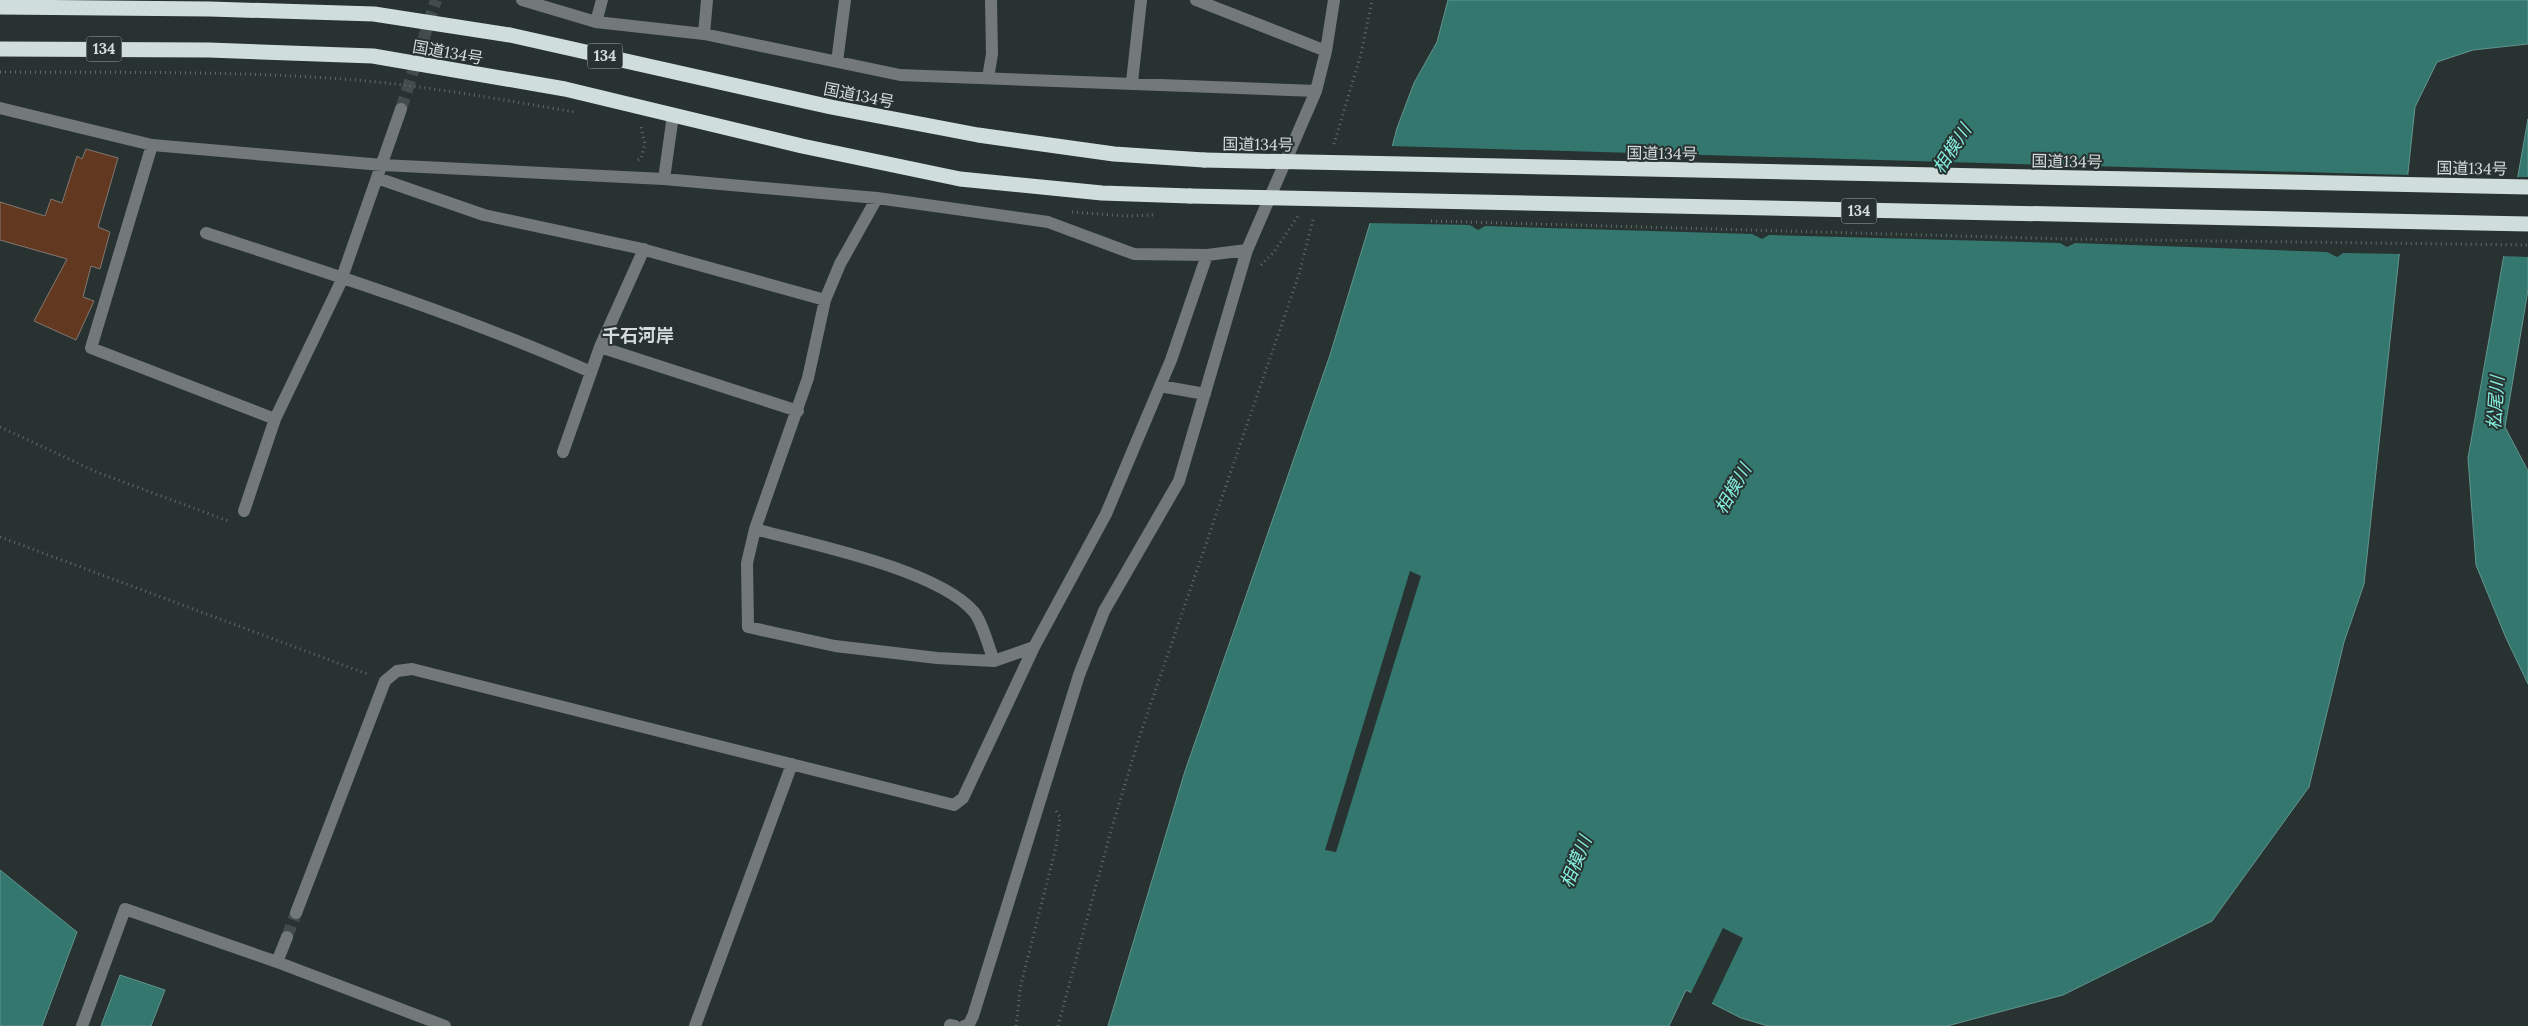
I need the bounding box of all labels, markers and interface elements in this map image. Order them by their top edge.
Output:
road number: 134 [86,36,122,62]
street label: 国道134号 [411,36,485,68]
road number: 134 [588,44,622,68]
street label: 国道134号 [822,78,896,112]
water label: 相模川 [1927,118,1977,178]
street label: 国道134号 [1222,133,1294,155]
street label: 国道134号 [1626,142,1698,164]
street label: 国道134号 [2031,150,2103,172]
street label: 国道134号 [2436,157,2508,179]
road number: 134 [1842,198,1876,224]
district label: 千石河岸 [602,324,674,347]
water label: 松尾川 [2482,373,2509,431]
water label: 相模川 [1709,458,1757,518]
water label: 相模川 [1555,831,1597,891]

